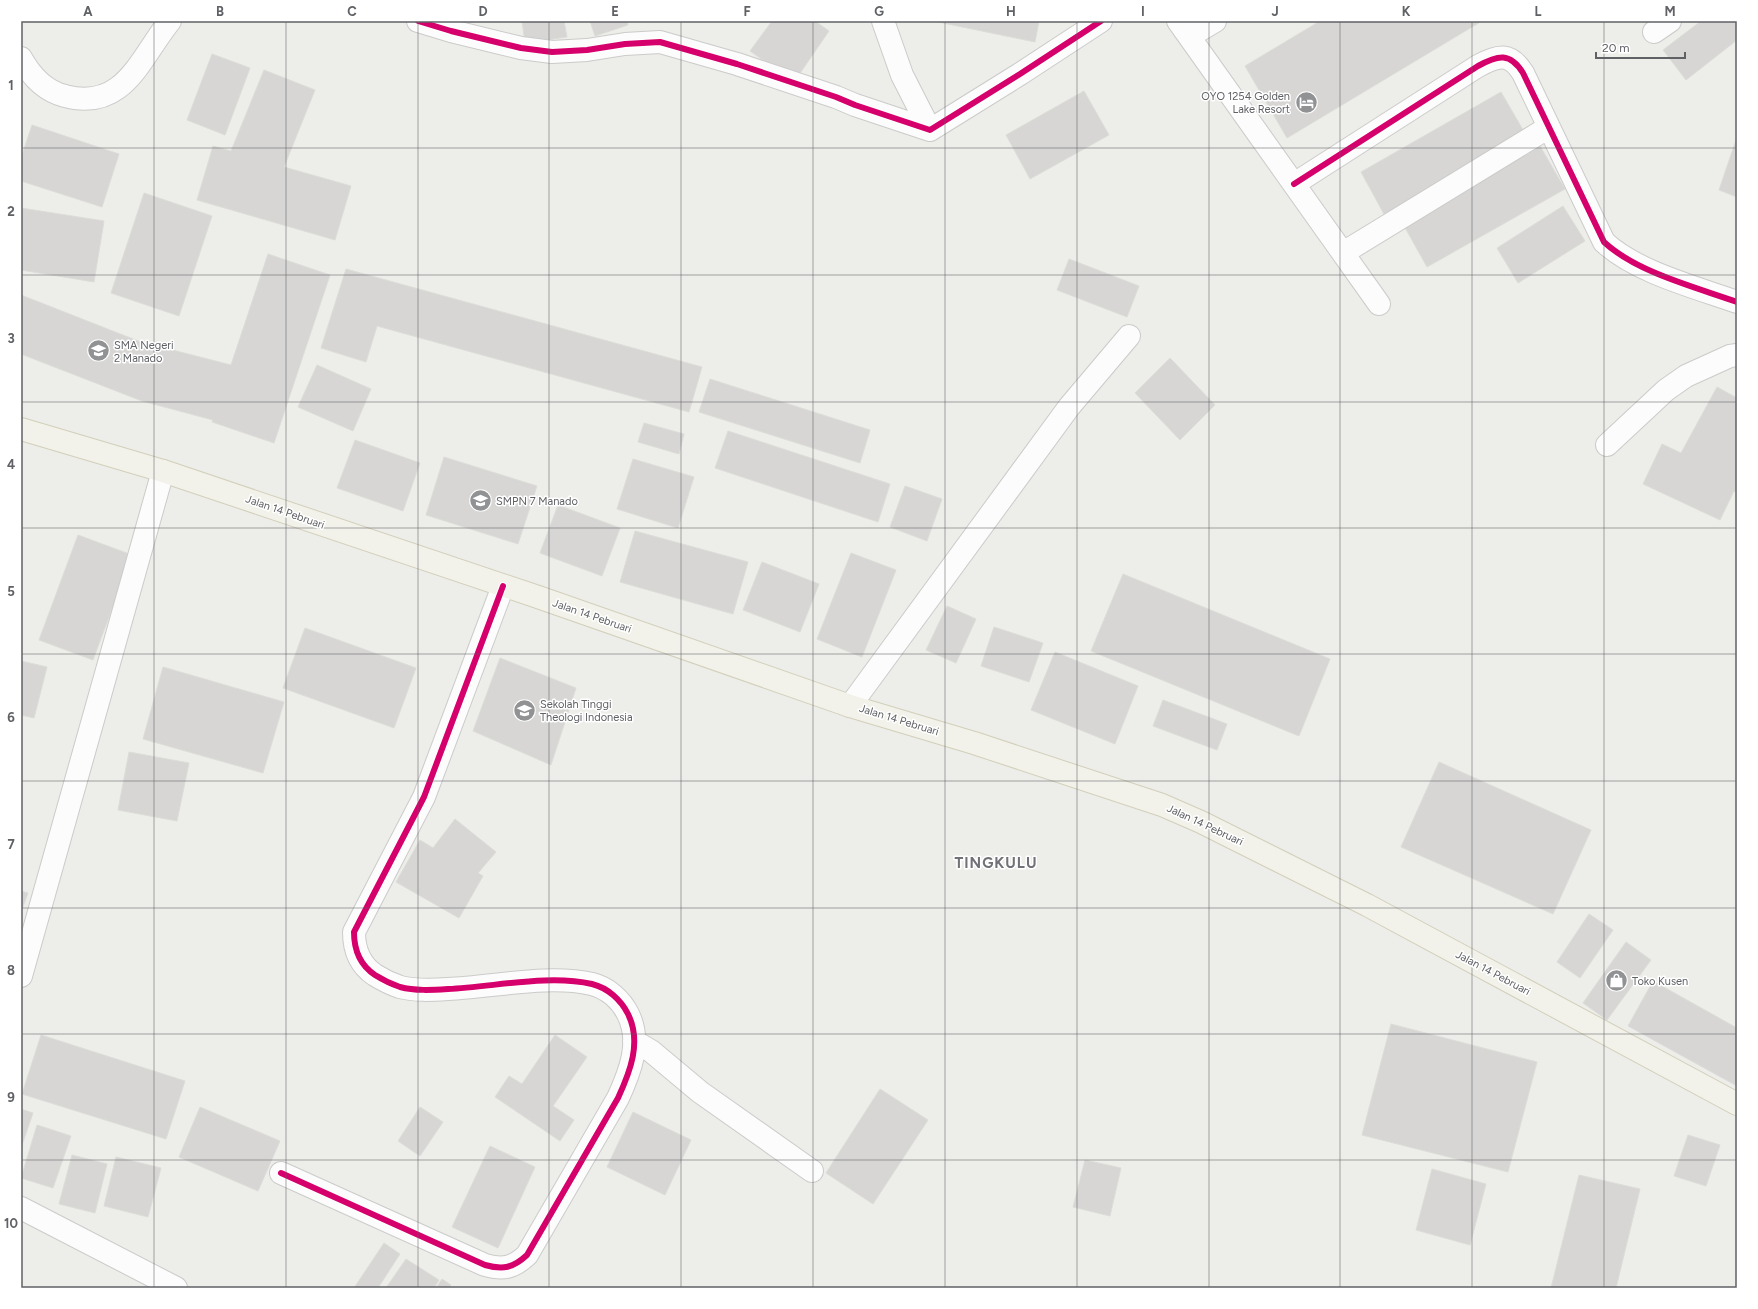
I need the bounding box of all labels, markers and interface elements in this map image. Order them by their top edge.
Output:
text: A [83,4,93,19]
text: B [216,4,224,19]
text: C [347,4,357,19]
text: D [478,4,488,19]
text: E [611,4,619,19]
text: F [743,4,751,19]
text: G [874,4,884,19]
text: H [1006,4,1016,19]
text: I [1141,4,1145,19]
text: J [1271,4,1279,19]
text: K [1402,4,1411,19]
text: L [1535,4,1542,19]
text: M [1664,4,1676,19]
scale bar [1596,34,1685,60]
text: 20 m [1602,41,1630,55]
text: 1 [8,78,14,93]
hotel icon: OYO 1254 Golden Lake Resort [1293,89,1319,115]
place label: OYO 1254 Golden Lake Resort [1201,90,1290,116]
text: 2 [7,204,15,219]
text: 3 [7,331,15,346]
school or university icon: SMA Negeri 2 Manado [86,338,112,364]
place label: SMA Negeri 2 Manado [114,339,173,365]
text: 4 [7,457,15,472]
school or university icon: SMPN 7 Manado [468,488,494,514]
street label: Jalan 14 Pebruari [244,492,326,532]
place label: SMPN 7 Manado [496,495,578,508]
text: 5 [7,584,15,599]
street label: Jalan 14 Pebruari [551,596,633,636]
school or university icon: Sekolah Tinggi Theologi Indonesia [512,697,538,723]
place label: Sekolah Tinggi Theologi Indonesia [540,698,633,724]
street label: Jalan 14 Pebruari [858,702,940,738]
text: 6 [7,710,15,725]
street label: Jalan 14 Pebruari [1165,802,1245,848]
text: 7 [7,837,15,852]
district label: TINGKULU [954,854,1038,872]
street label: Jalan 14 Pebruari [1453,948,1533,998]
text: 8 [7,963,15,978]
shop icon: Toko Kusen [1604,968,1630,994]
place label: Toko Kusen [1632,975,1688,988]
text: 9 [7,1090,15,1105]
text: 10 [4,1216,18,1231]

